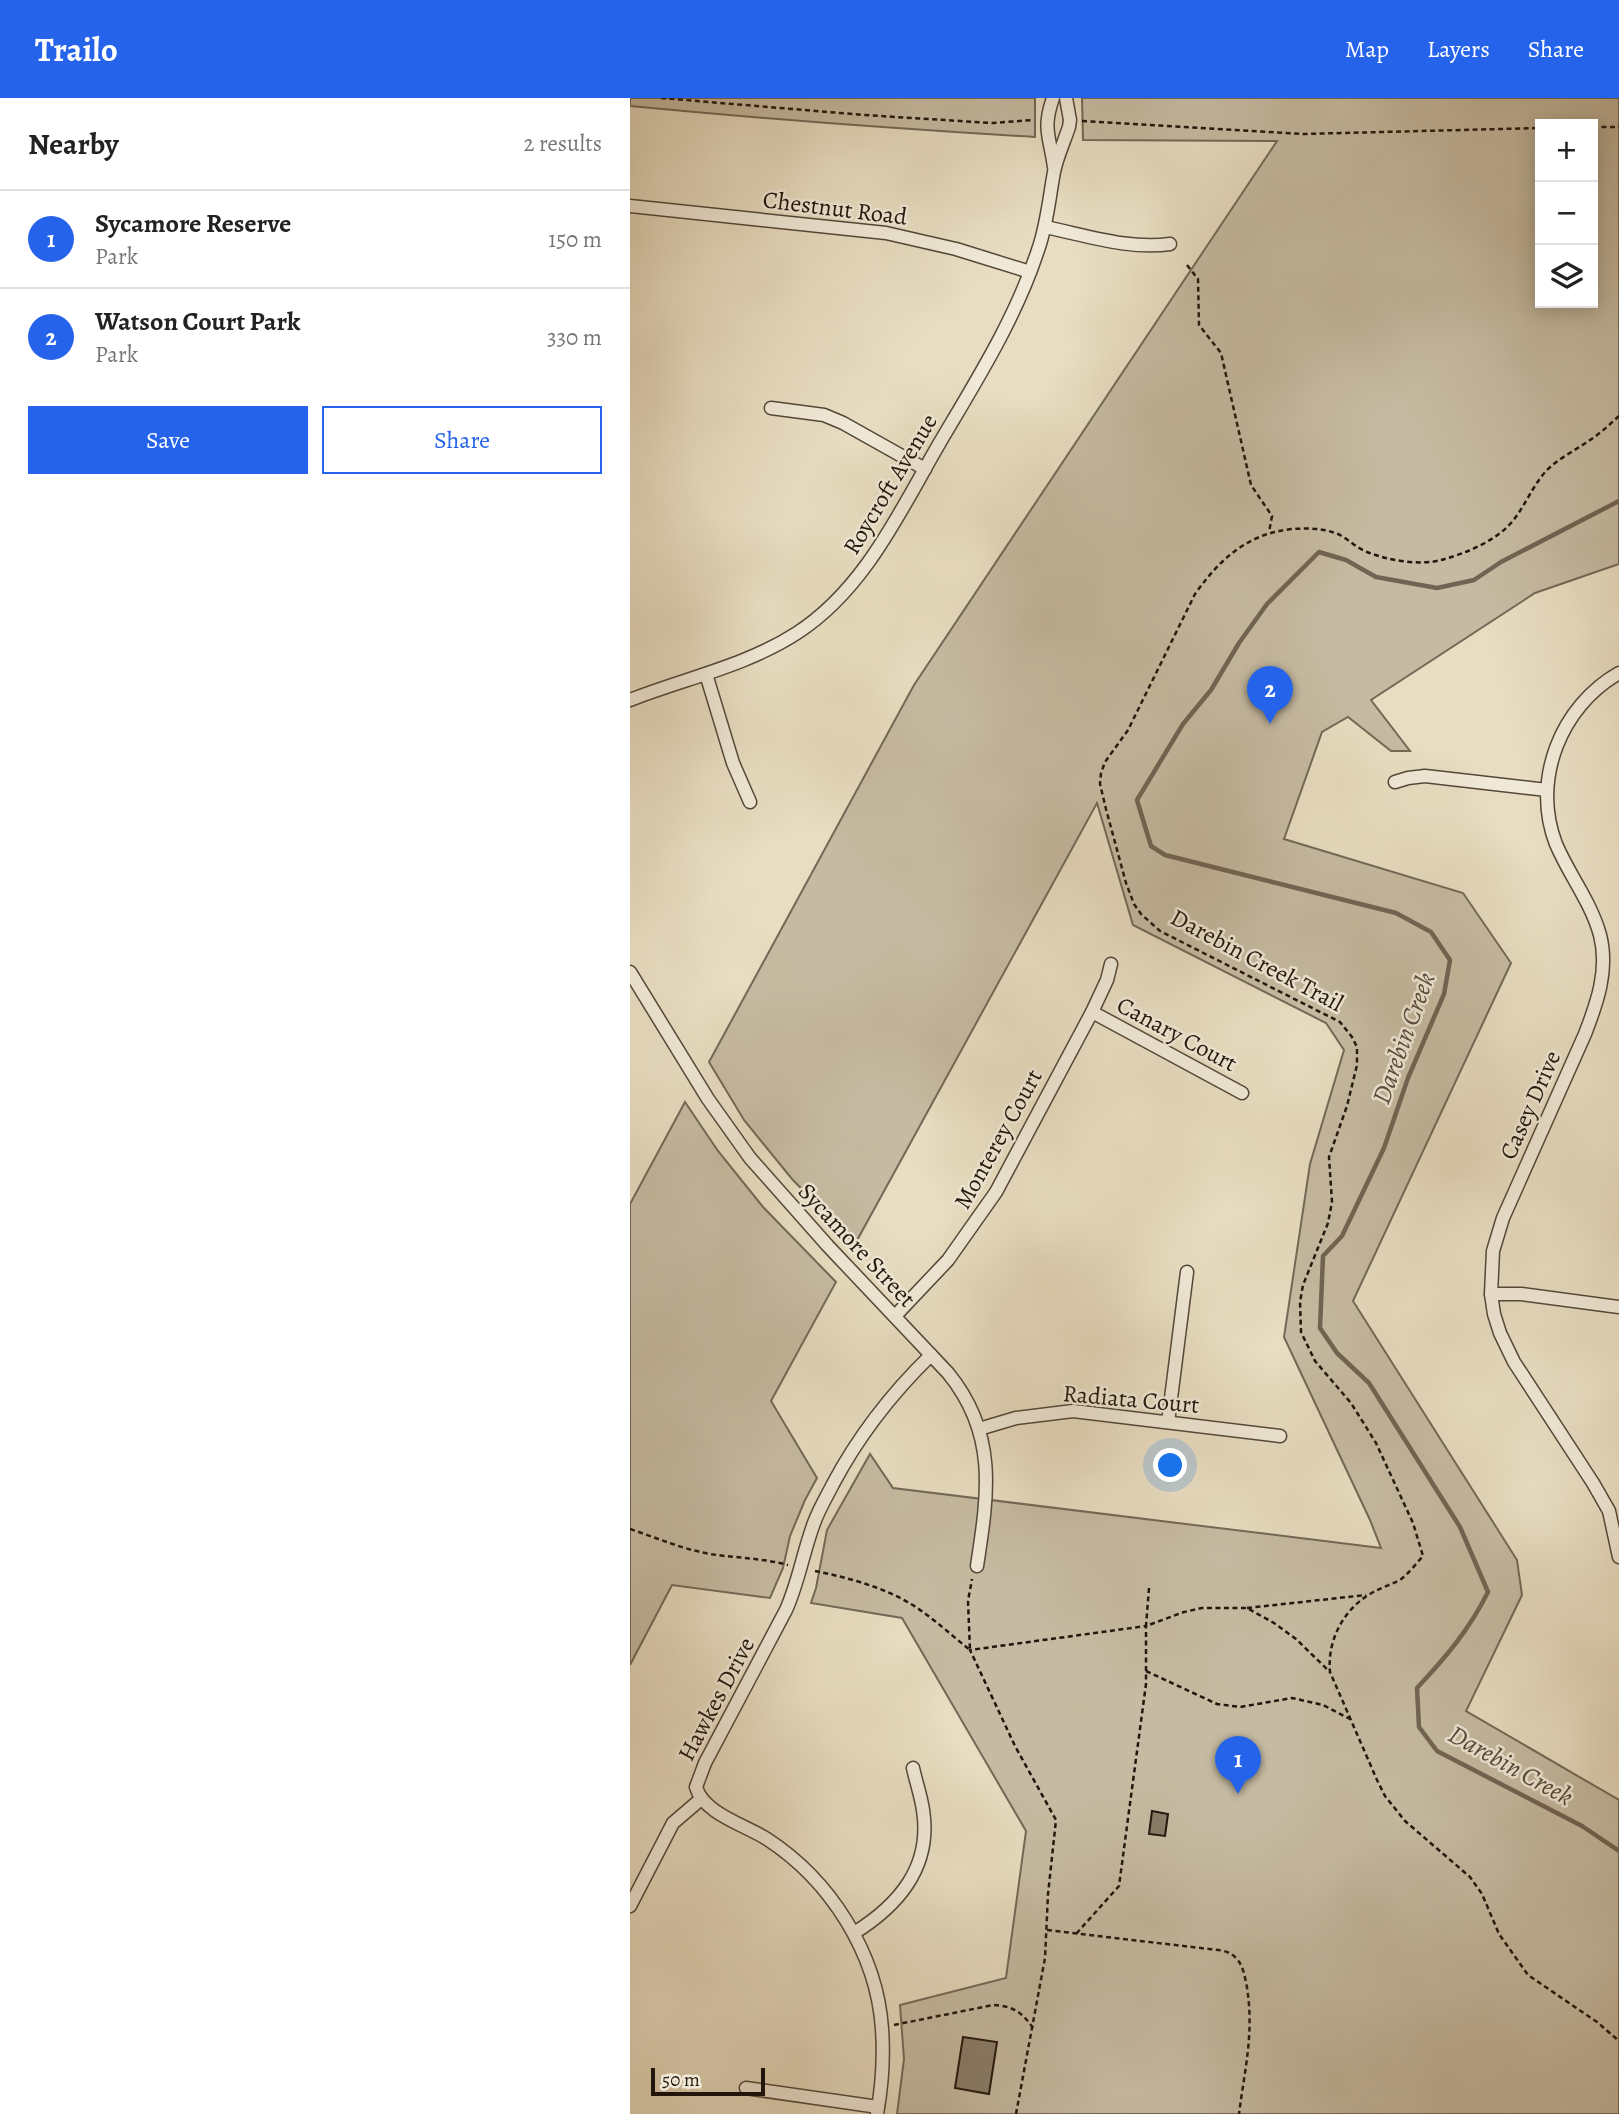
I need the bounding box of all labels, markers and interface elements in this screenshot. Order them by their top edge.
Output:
text: Trailo [35,27,118,72]
text: Map [1345,33,1389,65]
text: Layers [1427,33,1490,65]
text: Share [1528,33,1584,65]
map controls [1535,119,1598,308]
button: + [1535,119,1598,182]
text: Nearby [28,124,119,164]
text: 2 results [524,128,602,159]
button: − [1535,182,1598,245]
street label: Chestnut Road [761,183,909,233]
text: Sycamore Reserve [95,206,291,241]
text: 1 [47,224,55,255]
text: 150 m [548,224,602,255]
text: Park [95,241,138,272]
button: layers [1535,245,1598,308]
text: Watson Court Park [95,304,301,339]
text: 2 [45,322,57,353]
text: 330 m [547,322,602,353]
text: Park [95,339,138,370]
button: Save [28,406,308,474]
button: Share [322,406,602,474]
street label: Roycroft Avenue [835,408,945,560]
pin: 2 [1247,666,1293,724]
street label: Darebin Creek Trail [1165,901,1349,1019]
water label: Darebin Creek [1363,968,1443,1109]
street label: Canary Court [1111,989,1243,1079]
street label: Casey Drive [1492,1046,1568,1164]
street label: Monterey Court [946,1063,1050,1215]
street label: Sycamore Street [791,1176,923,1314]
street label: Radiata Court [1062,1377,1201,1421]
your location [1153,1448,1187,1482]
street label: Hawkes Drive [670,1632,762,1766]
water label: Darebin Creek [1442,1717,1579,1814]
pin: 1 [1215,1736,1261,1794]
scale bar [651,2065,765,2097]
text: 50 m [662,2067,700,2093]

